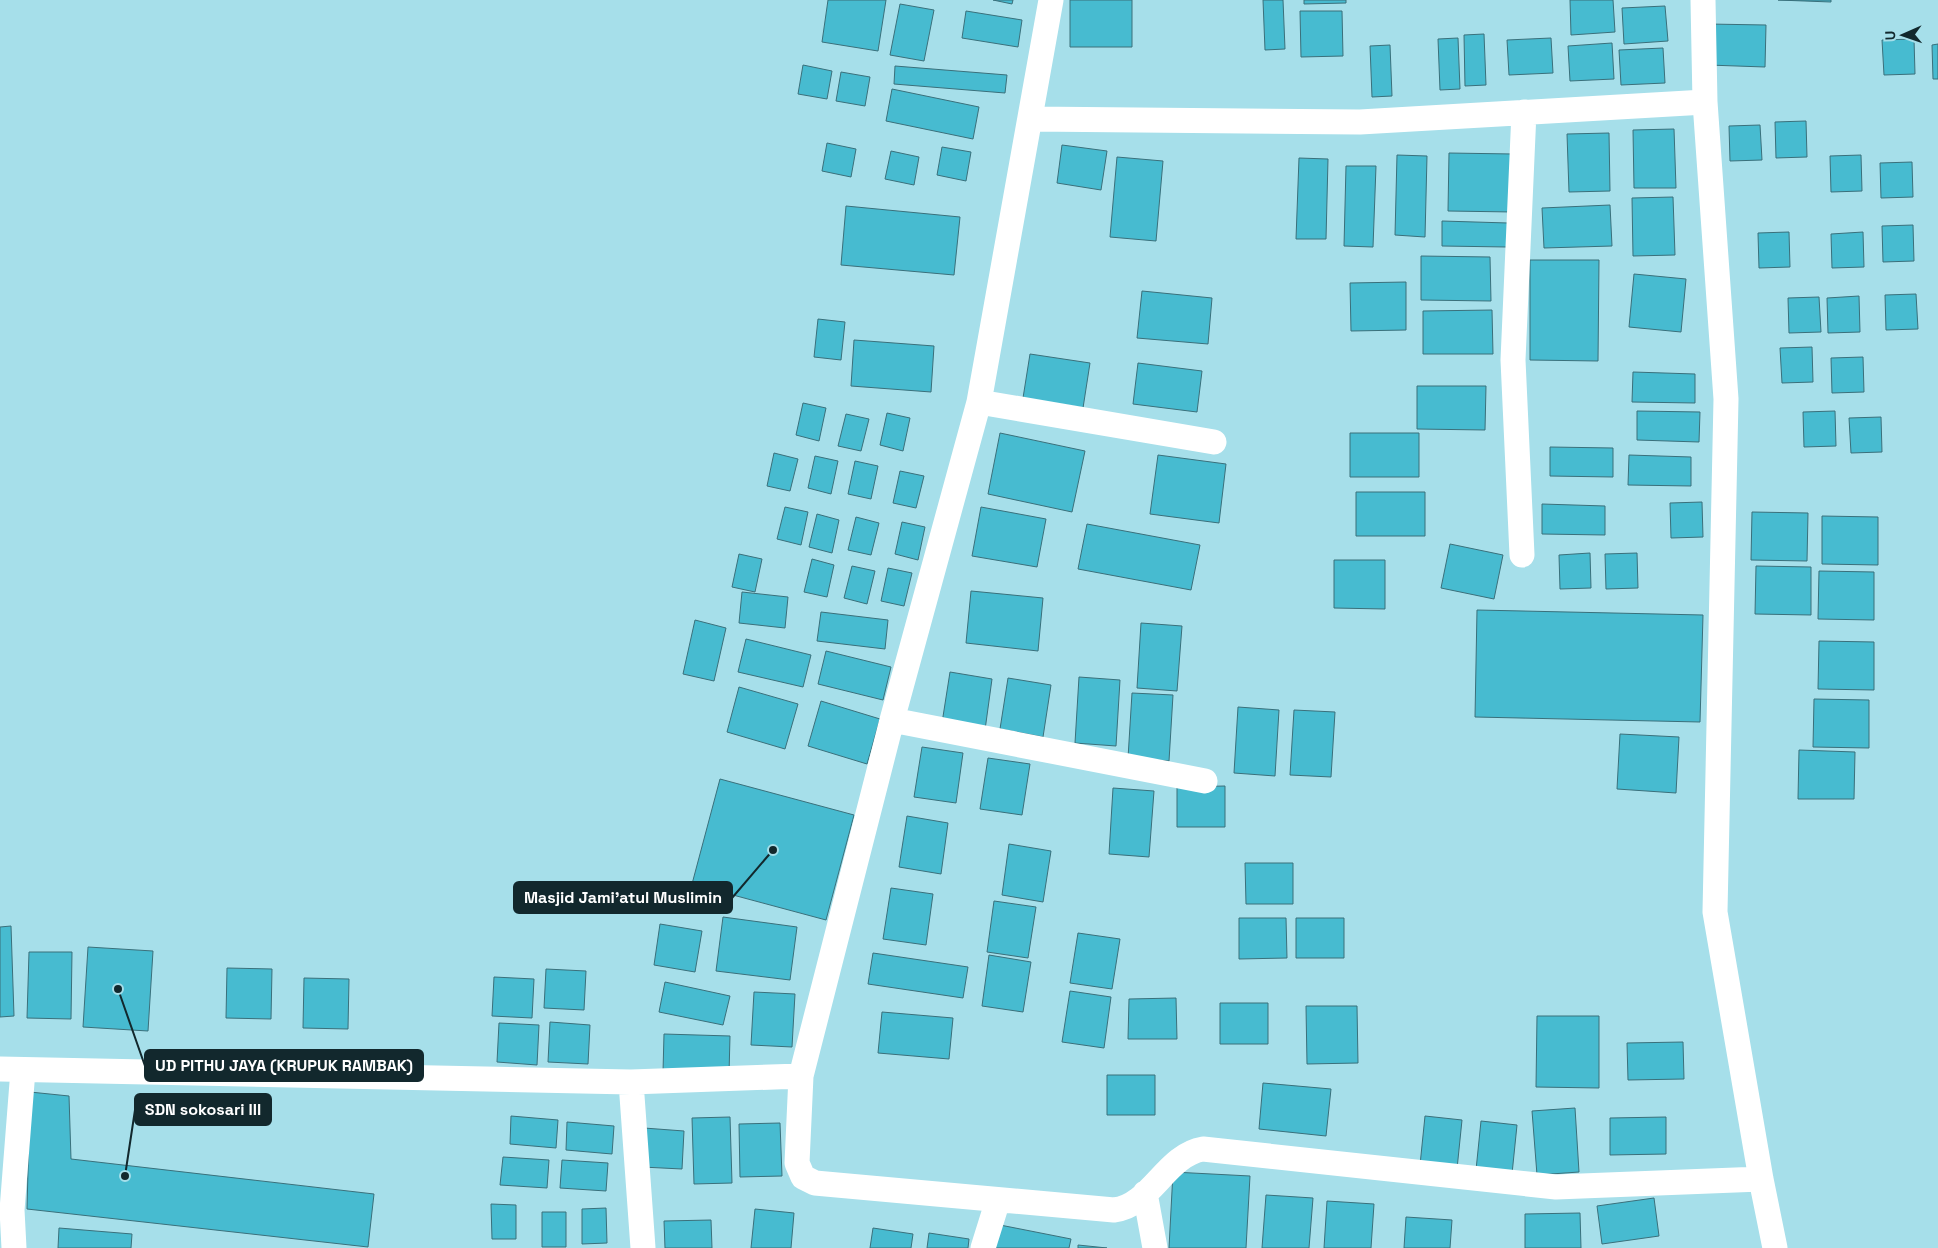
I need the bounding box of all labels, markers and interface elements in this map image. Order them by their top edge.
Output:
north arrow [1878,10,1928,60]
text: U [1881,30,1899,40]
callout: Masjid Jami'atul Muslimin [514,882,732,913]
text: Masjid Jami'atul Muslimin [524,887,722,908]
callout: UD PITHU JAYA (KRUPUK RAMBAK) [145,1050,423,1081]
text: UD PITHU JAYA (KRUPUK RAMBAK) [155,1055,413,1076]
callout: SDN sokosari III [135,1094,271,1125]
text: SDN sokosari III [145,1099,261,1120]

